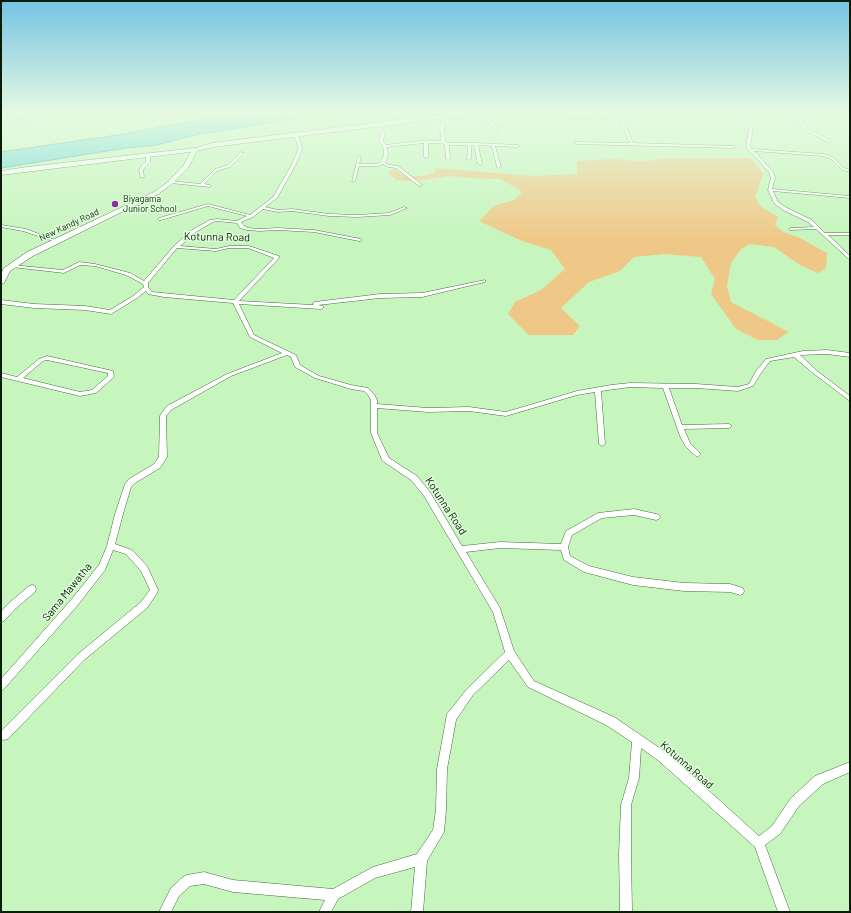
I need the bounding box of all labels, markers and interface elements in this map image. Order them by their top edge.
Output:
place label: Biyagama Junior School [123,194,177,215]
marker: Biyagama Junior School [110,199,120,209]
street label: New Kandy Road [37,206,101,244]
street label: Kotunna Road [184,230,250,244]
street label: Kotunna Road [422,475,470,537]
street label: Sama Mawatha [39,560,95,624]
street label: Kotunna Road [658,738,716,792]

